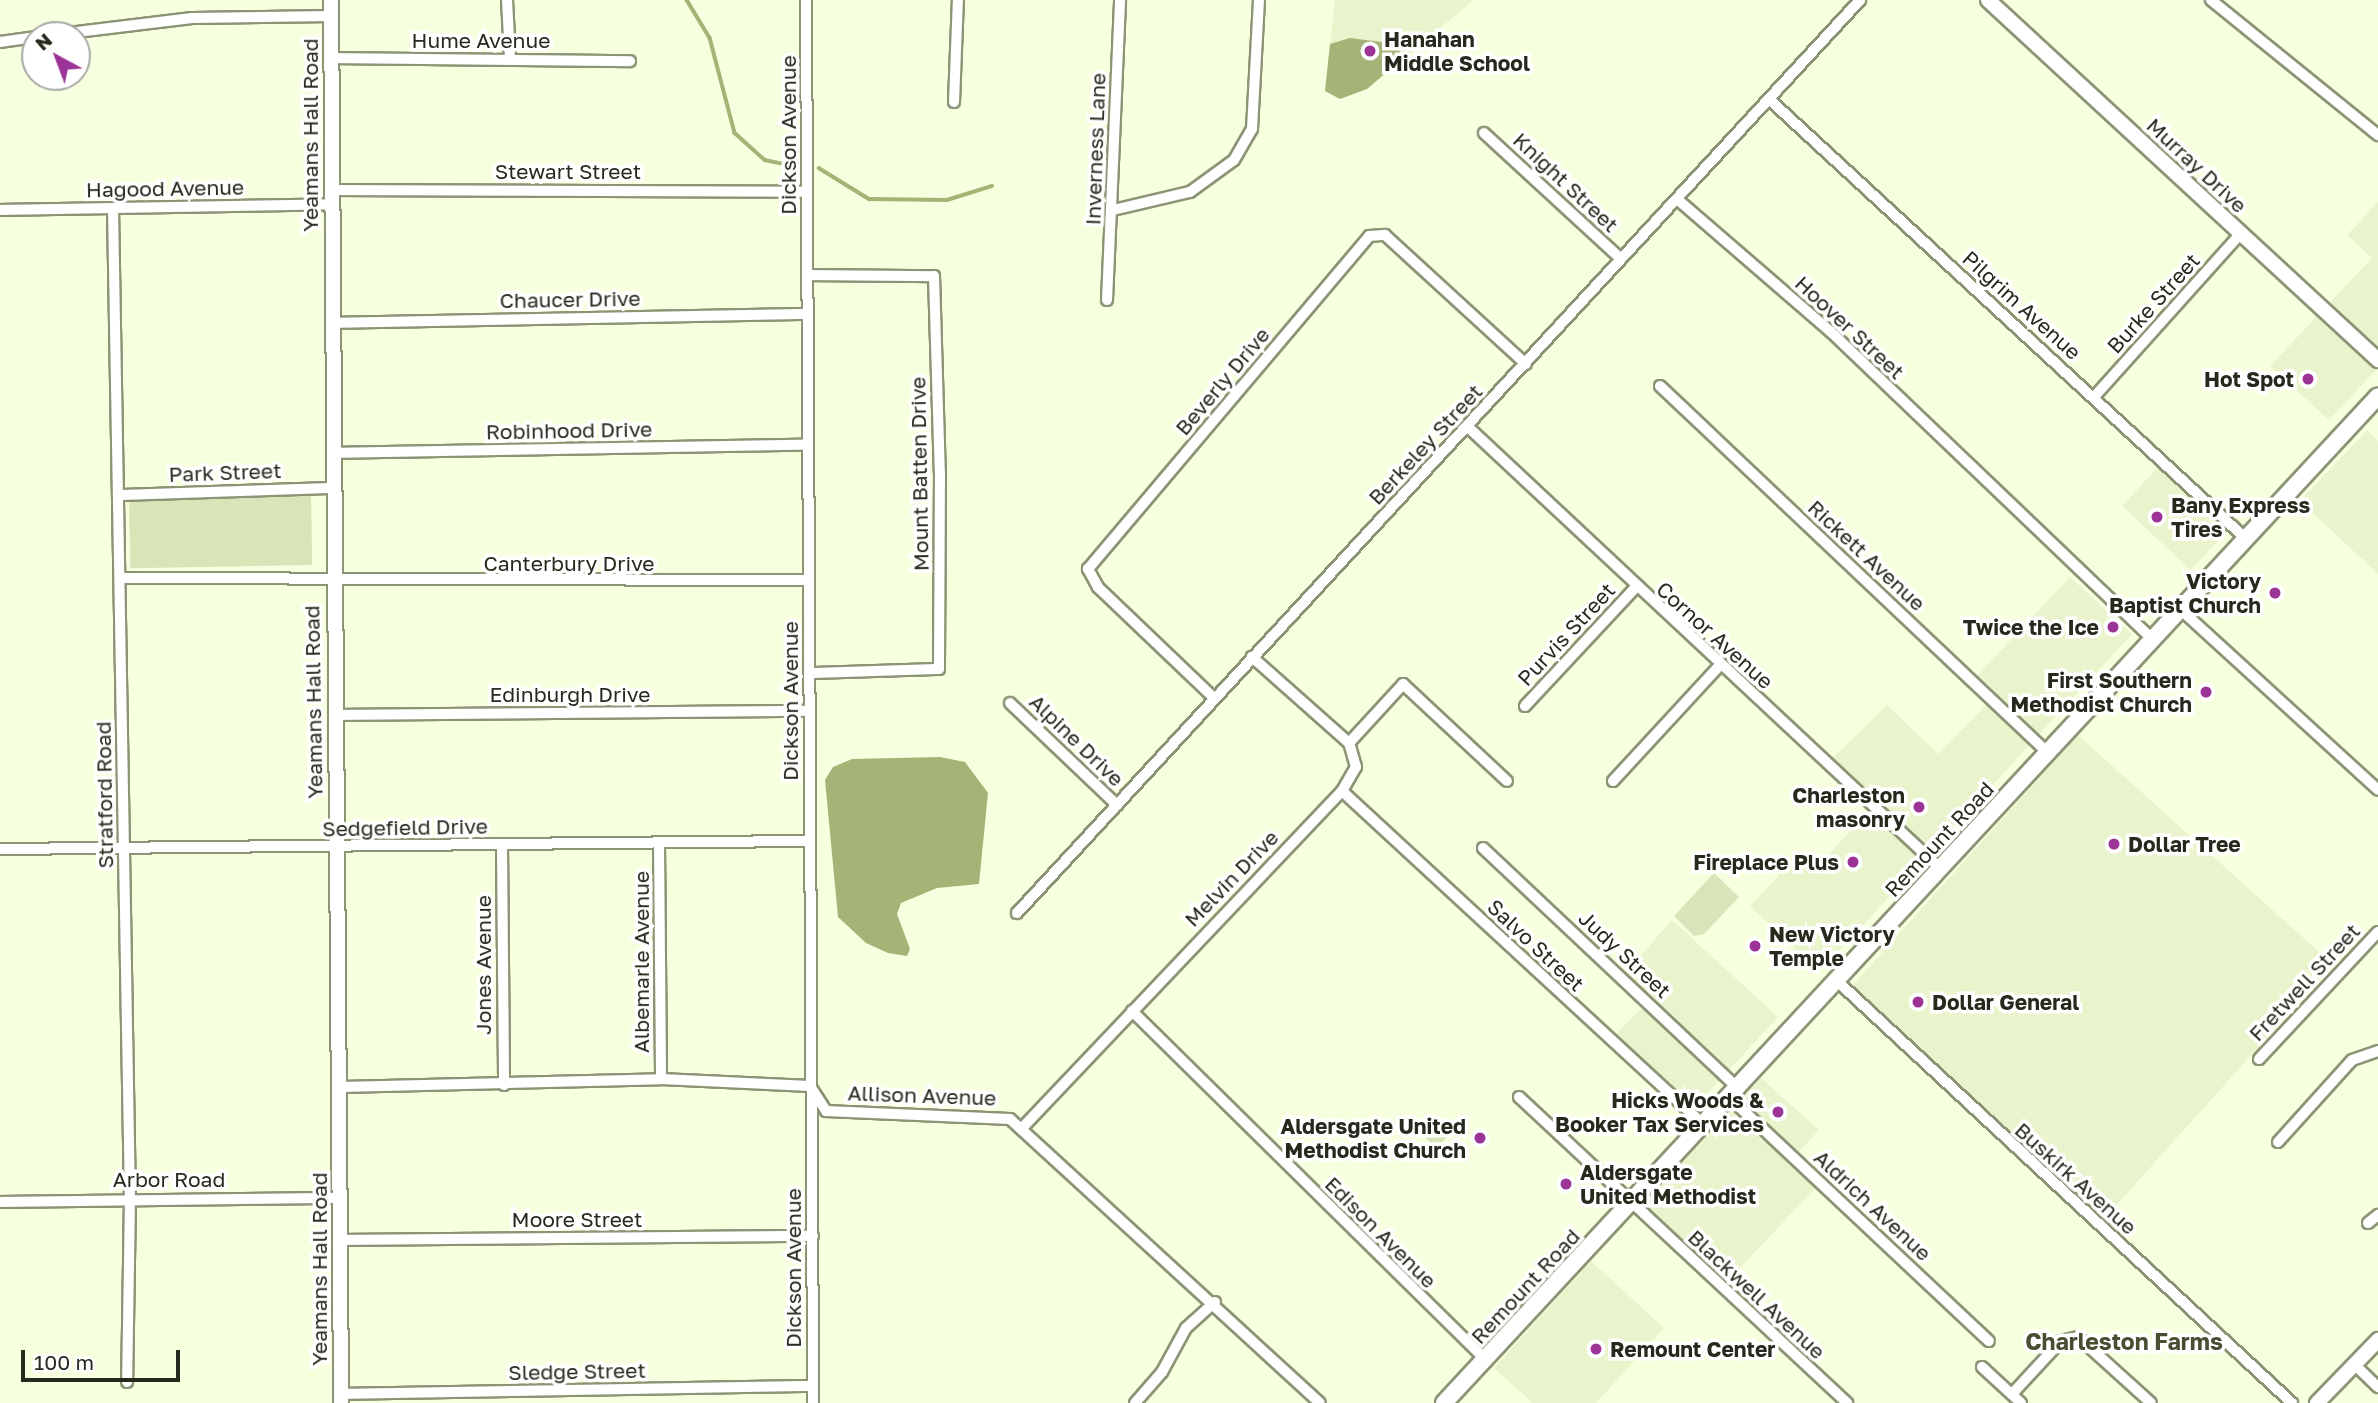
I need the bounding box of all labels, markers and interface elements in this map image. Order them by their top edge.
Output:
north arrow [21,21,91,91]
place label: Hanahan Middle School [1384,26,1530,76]
street label: Hume Avenue [412,27,550,53]
text: N [30,28,56,55]
street label: Yeamans Hall Road [297,38,323,232]
marker: Hanahan Middle School [1362,43,1378,59]
street label: Dickson Avenue [775,55,801,215]
street label: Inverness Lane [1080,72,1110,226]
street label: Murray Drive [2142,112,2252,218]
street label: Knight Street [1508,127,1624,237]
street label: Stewart Street [495,158,641,184]
street label: Hagood Avenue [86,174,244,202]
street label: Pilgrim Avenue [1958,245,2086,365]
street label: Burke Street [2101,248,2205,358]
street label: Hoover Street [1790,270,1910,384]
street label: Chaucer Drive [499,285,641,313]
street label: Beverly Drive [1170,322,1274,440]
place label: Hot Spot [2204,366,2294,392]
marker: Hot Spot [2300,371,2316,387]
street label: Mount Batten Drive [905,377,933,571]
street label: Berkeley Street [1363,379,1487,509]
street label: Robinhood Drive [486,416,652,444]
street label: Park Street [168,457,282,487]
place label: Bany Express Tires [2171,492,2310,542]
street label: Rickett Avenue [1803,494,1931,616]
marker: Bany Express Tires [2149,509,2165,525]
street label: Canterbury Drive [483,550,655,576]
place label: Victory Baptist Church [2109,568,2261,618]
street label: Cornor Avenue [1652,576,1778,694]
street label: Purvis Street [1512,577,1620,691]
marker: Victory Baptist Church [2267,585,2283,601]
street label: Yeamans Hall Road [299,605,327,799]
place label: Twice the Ice [1963,614,2099,640]
marker: Twice the Ice [2105,619,2121,635]
street label: Dickson Avenue [777,621,803,781]
place label: First Southern Methodist Church [2011,667,2192,717]
street label: Edinburgh Drive [490,681,650,707]
marker: First Southern Methodist Church [2198,684,2214,700]
street label: Alpine Drive [1025,689,1129,791]
street label: Stratford Road [90,721,118,869]
street label: Remount Road [1879,776,1999,902]
place label: Charleston masonry [1792,782,1905,832]
marker: Charleston masonry [1911,799,1927,815]
street label: Sedgefield Drive [322,813,488,841]
street label: Melvin Drive [1179,825,1283,931]
place label: Dollar Tree [2128,831,2241,857]
marker: Dollar Tree [2106,836,2122,852]
place label: Fireplace Plus [1693,849,1839,875]
marker: Fireplace Plus [1845,854,1861,870]
street label: Albemarle Avenue [628,871,654,1053]
street label: Salvo Street [1482,894,1590,996]
street label: Jones Avenue [470,895,496,1035]
street label: Judy Street [1574,905,1676,1003]
street label: Fretwell Street [2243,918,2365,1046]
place label: New Victory Temple [1769,921,1895,971]
marker: New Victory Temple [1747,938,1763,954]
place label: Dollar General [1932,989,2079,1015]
marker: Dollar General [1910,994,1926,1010]
street label: Allison Avenue [847,1080,997,1110]
place label: Hicks Woods & Booker Tax Services [1555,1087,1764,1137]
marker: Hicks Woods & Booker Tax Services [1770,1104,1786,1120]
place label: Aldersgate United Methodist Church [1281,1113,1466,1163]
street label: Buskirk Avenue [2010,1117,2142,1239]
marker: Aldersgate United Methodist Church [1472,1130,1488,1146]
street label: Aldrich Avenue [1809,1144,1937,1266]
place label: Aldersgate United Methodist [1580,1159,1756,1209]
street label: Arbor Road [113,1166,225,1192]
street label: Edison Avenue [1320,1171,1442,1293]
street label: Yeamans Hall Road [306,1172,332,1366]
marker: Aldersgate United Methodist [1558,1176,1574,1192]
street label: Dickson Avenue [780,1188,806,1348]
street label: Moore Street [512,1206,642,1232]
street label: Remount Road [1465,1223,1585,1349]
street label: Blackwell Avenue [1683,1224,1831,1364]
district label: Charleston Farms [2025,1327,2223,1355]
scale bar [24,1336,184,1380]
place label: Remount Center [1610,1336,1775,1362]
marker: Remount Center [1588,1341,1604,1357]
text: 100 m [34,1349,94,1375]
street label: Sledge Street [508,1357,646,1385]

